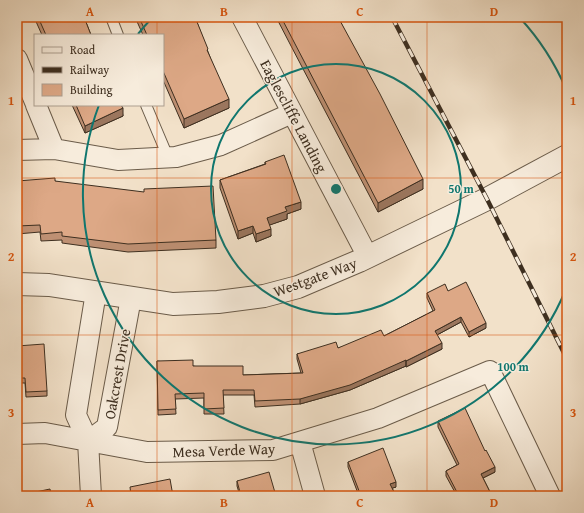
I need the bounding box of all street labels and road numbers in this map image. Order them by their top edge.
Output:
street label: Eaglescliffe Landing [255,56,333,177]
street label: Westgate Way [270,252,360,302]
street label: Oakcrest Drive [99,327,135,421]
street label: Mesa Verde Way [172,438,276,462]

